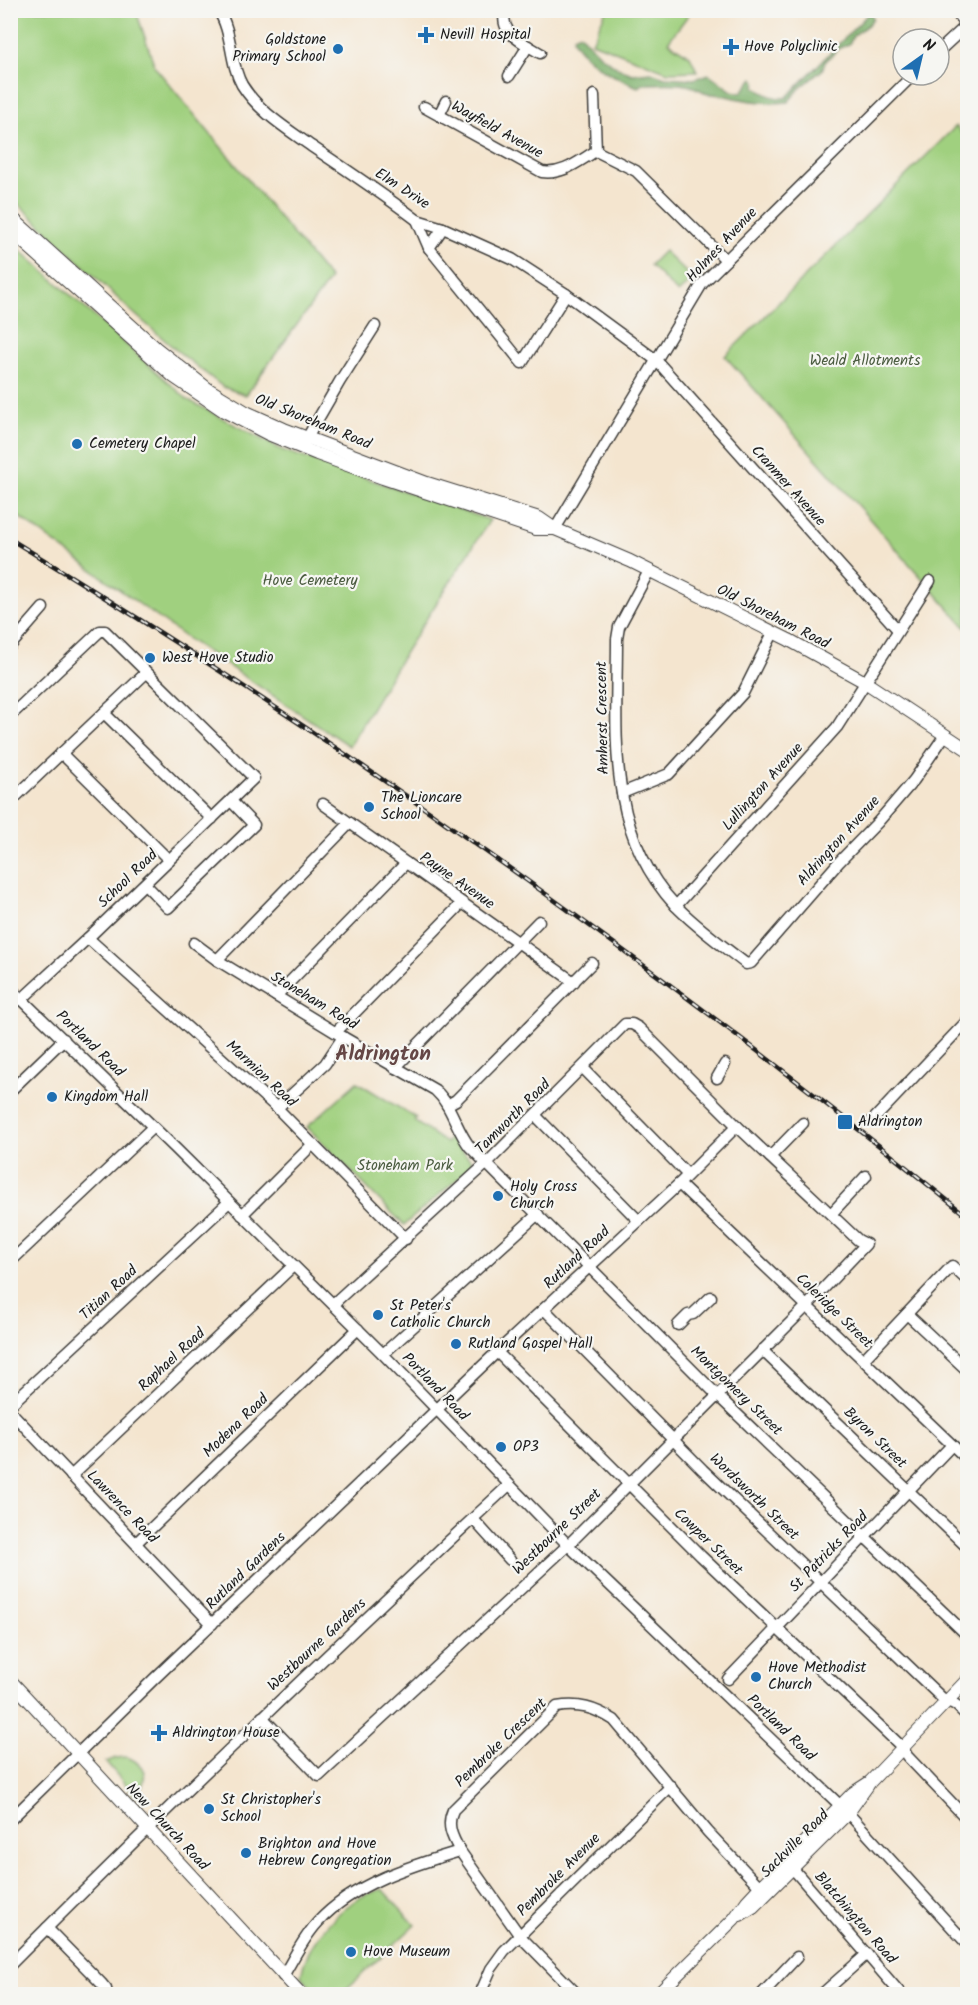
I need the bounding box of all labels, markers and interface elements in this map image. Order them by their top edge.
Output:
place label: Nevill Hospital [440,23,531,47]
marker: Nevill Hospital [417,26,435,44]
north arrow [891,27,951,87]
place label: Goldstone Primary School [232,28,326,69]
text: N [917,33,940,59]
place label: Hove Polyclinic [744,35,838,59]
marker: Hove Polyclinic [722,38,740,56]
marker: Goldstone Primary School [331,42,345,56]
street label: Wayfield Avenue [447,95,548,165]
street label: Elm Drive [370,162,435,216]
street label: Holmes Avenue [681,202,764,288]
park label: Weald Allotments [810,349,921,373]
street label: Old Shoreham Road [251,388,375,457]
place label: Cemetery Chapel [89,432,196,456]
marker: Cemetery Chapel [70,437,84,451]
street label: Cranmer Avenue [745,440,831,532]
park label: Hove Cemetery [263,569,358,593]
street label: Old Shoreham Road [712,578,834,656]
place label: West Hove Studio [162,646,274,670]
marker: West Hove Studio [143,651,157,665]
street label: Amherst Crescent [590,661,616,775]
street label: Lullington Avenue [717,737,810,837]
place label: The Lioncare School [381,786,462,827]
street label: Aldrington Avenue [792,790,886,892]
marker: The Lioncare School [362,800,376,814]
street label: School Road [92,844,164,914]
street label: Payne Avenue [414,846,500,916]
street label: Stoneham Road [266,965,363,1037]
street label: Portland Road [50,1005,130,1084]
street label: Marmion Road [220,1034,303,1114]
district label: Aldrington [335,1038,431,1071]
street label: Tamworth Road [470,1073,557,1160]
place label: Kingdom Hall [64,1085,149,1109]
marker: Kingdom Hall [45,1090,59,1104]
place label: Aldrington [858,1110,923,1134]
marker: Aldrington [836,1113,854,1131]
park label: Stoneham Park [357,1154,454,1178]
place label: Holy Cross Church [510,1175,578,1216]
marker: Holy Cross Church [491,1189,505,1203]
street label: Rutland Road [538,1220,616,1295]
street label: Titian Road [74,1259,144,1326]
street label: Coleridge Street [790,1268,878,1355]
place label: St Peter's Catholic Church [390,1294,491,1335]
marker: St Peter's Catholic Church [371,1308,385,1322]
street label: Raphael Road [133,1322,211,1398]
place label: Rutland Gospel Hall [468,1332,593,1356]
marker: Rutland Gospel Hall [449,1337,463,1351]
street label: Montgomery Street [684,1340,788,1442]
street label: Portland Road [396,1347,475,1427]
street label: Modena Road [197,1388,275,1464]
street label: Byron Street [838,1401,912,1475]
place label: OP3 [513,1435,539,1459]
marker: OP3 [494,1440,508,1454]
street label: Wordsworth Street [704,1448,805,1546]
street label: Lawrence Road [81,1465,164,1550]
street label: Westbourne Street [507,1483,607,1581]
street label: Cowper Street [668,1503,748,1582]
street label: St Patricks Road [784,1505,875,1598]
street label: Rutland Gardens [200,1526,292,1616]
street label: Westbourne Gardens [262,1592,372,1697]
place label: Hove Methodist Church [768,1656,867,1697]
marker: Hove Methodist Church [749,1670,763,1684]
street label: Portland Road [741,1689,821,1768]
street label: Pembroke Crescent [449,1692,553,1794]
place label: Aldrington House [172,1721,280,1745]
marker: Aldrington House [150,1724,168,1742]
street label: New Church Road [120,1777,215,1877]
place label: St Christopher's School [221,1788,321,1829]
marker: St Christopher's School [202,1802,216,1816]
street label: Sackville Road [755,1804,835,1884]
street label: Pembroke Avenue [511,1827,607,1923]
place label: Brighton and Hove Hebrew Congregation [258,1832,391,1873]
marker: Brighton and Hove Hebrew Congregation [239,1846,253,1860]
street label: Blatchington Road [808,1866,902,1970]
place label: Hove Museum [363,1940,450,1964]
marker: Hove Museum [344,1945,358,1959]

